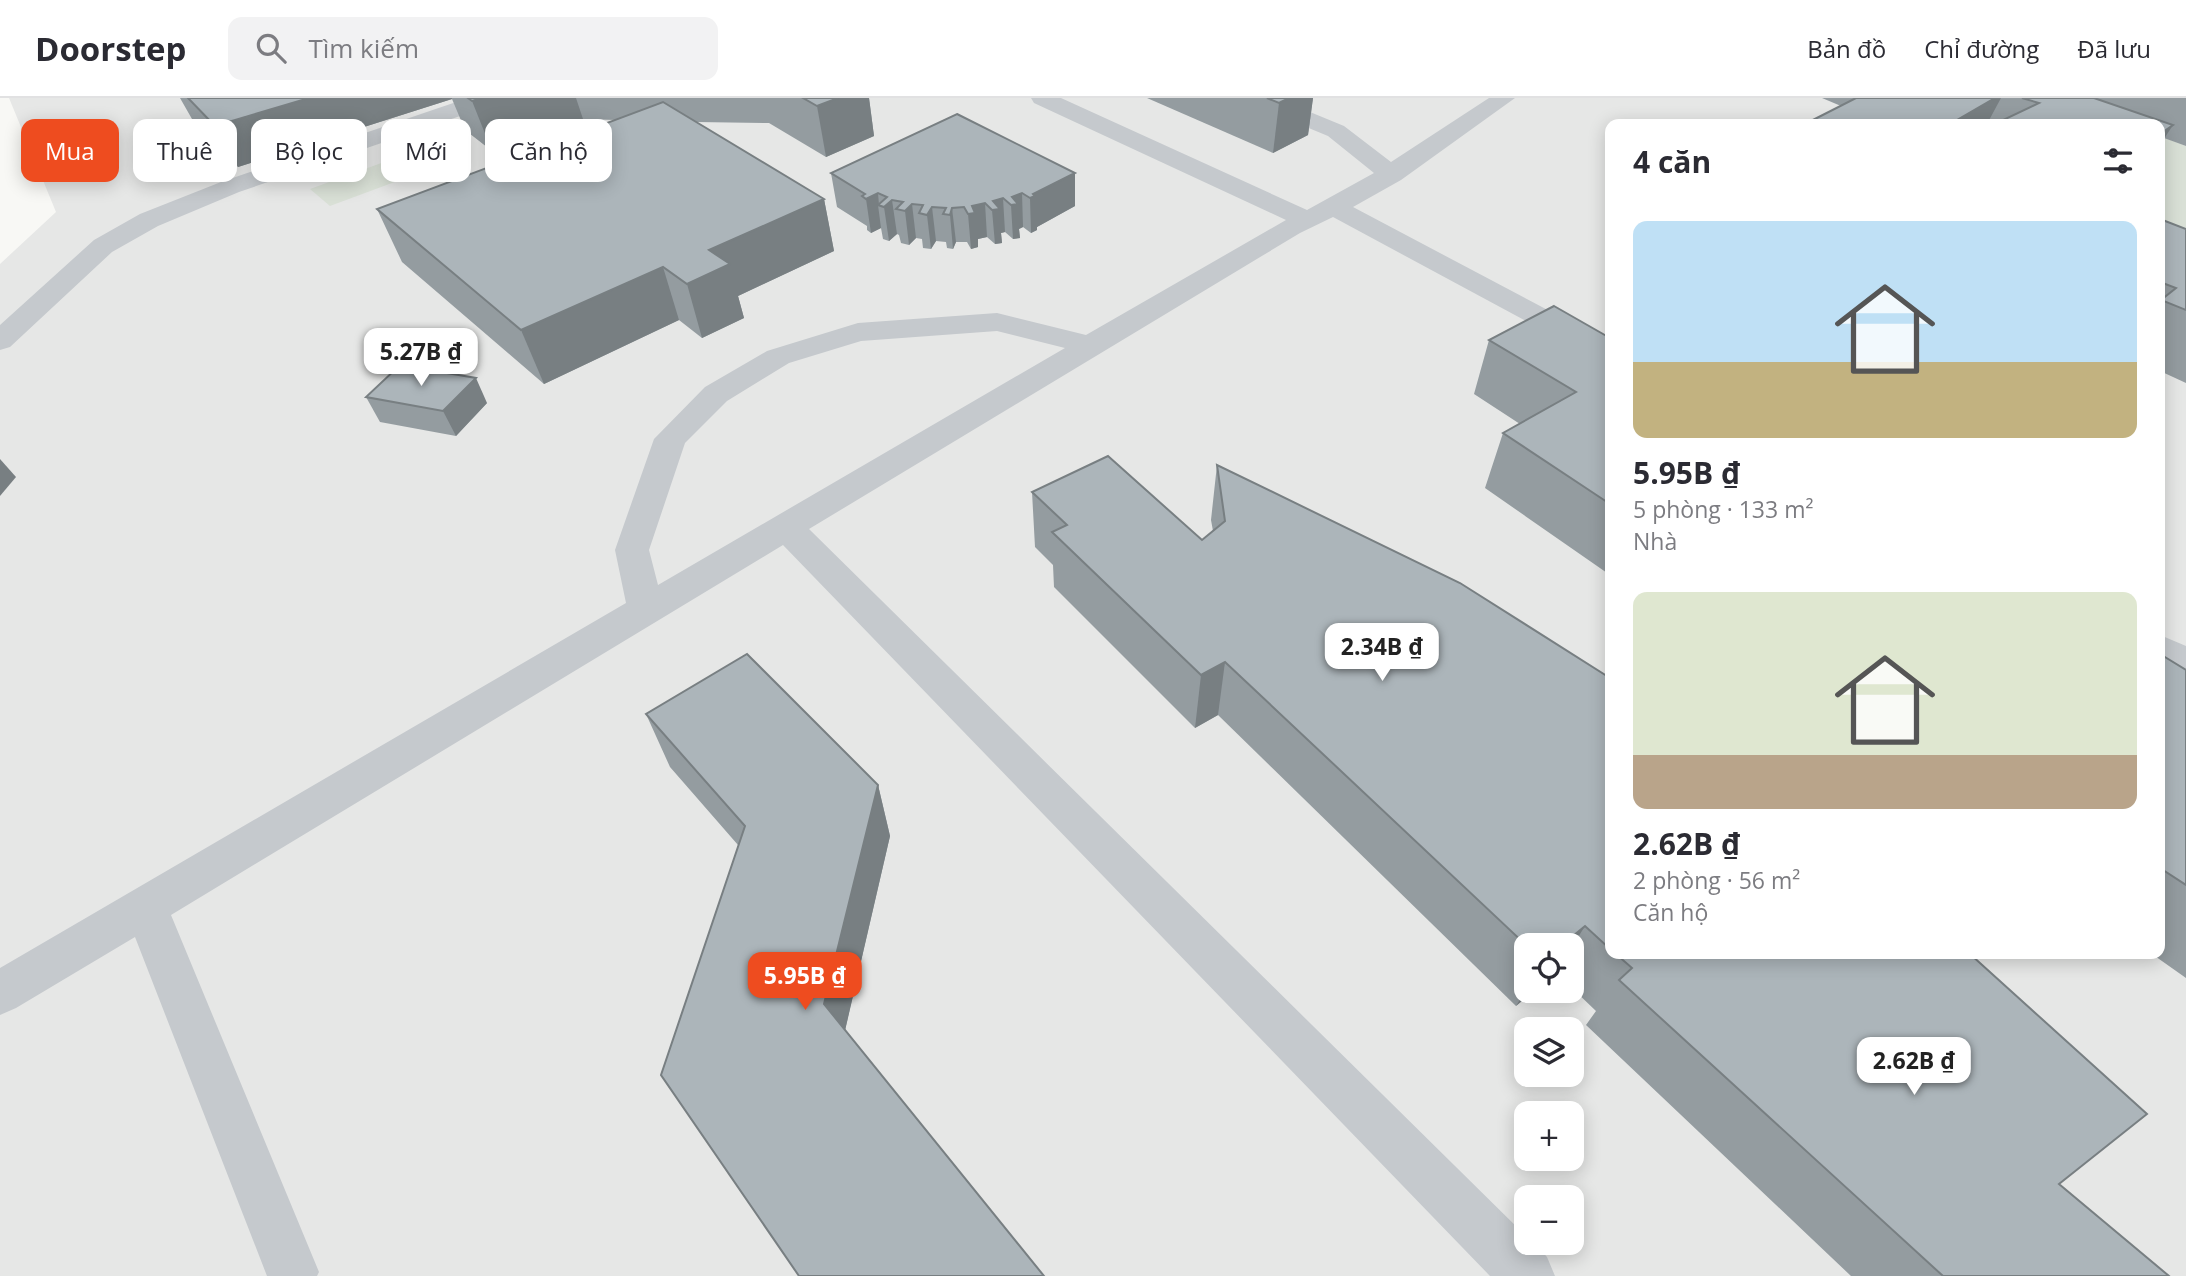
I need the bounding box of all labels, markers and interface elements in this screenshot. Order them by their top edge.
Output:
search box [228,17,718,80]
text: Doorstep [35,26,186,71]
icon: search [252,29,290,67]
text: Tìm kiếm [308,30,419,66]
text: Bản đồ [1807,32,1886,65]
text: Chỉ đường [1924,32,2039,65]
text: Đã lưu [2077,32,2151,65]
chip: Mua [21,119,119,182]
chip: Thuê [133,119,237,182]
chip: Bộ lọc [251,119,367,182]
chip: Mới [381,119,471,182]
chip: Căn hộ [485,119,612,182]
text: 4 căn [1633,141,1711,182]
icon: filters [2099,142,2137,180]
icon: home [1822,266,1948,392]
pin: 5.27B ₫ [356,328,486,388]
text: 5.27B ₫ [380,335,462,367]
text: 5.95B ₫ [1633,452,1740,493]
text: 5 phòng · 133 m² [1633,493,1813,525]
text: Nhà [1633,525,1677,557]
pin: 2.34B ₫ [1317,624,1447,683]
text: 2.34B ₫ [1341,630,1423,662]
icon: home [1822,637,1948,763]
text: 2.62B ₫ [1633,823,1740,864]
text: 2 phòng · 56 m² [1633,864,1800,896]
text: Căn hộ [1633,896,1708,928]
map controls [1514,933,1584,1255]
button: locate [1514,933,1584,1003]
pin: 5.95B ₫ [740,953,870,1012]
text: 5.95B ₫ [764,959,846,991]
button: layers [1514,1017,1584,1087]
pin: 2.62B ₫ [1849,1038,1979,1097]
text: 2.62B ₫ [1873,1044,1955,1076]
button: + [1514,1101,1584,1171]
button: − [1514,1185,1584,1255]

